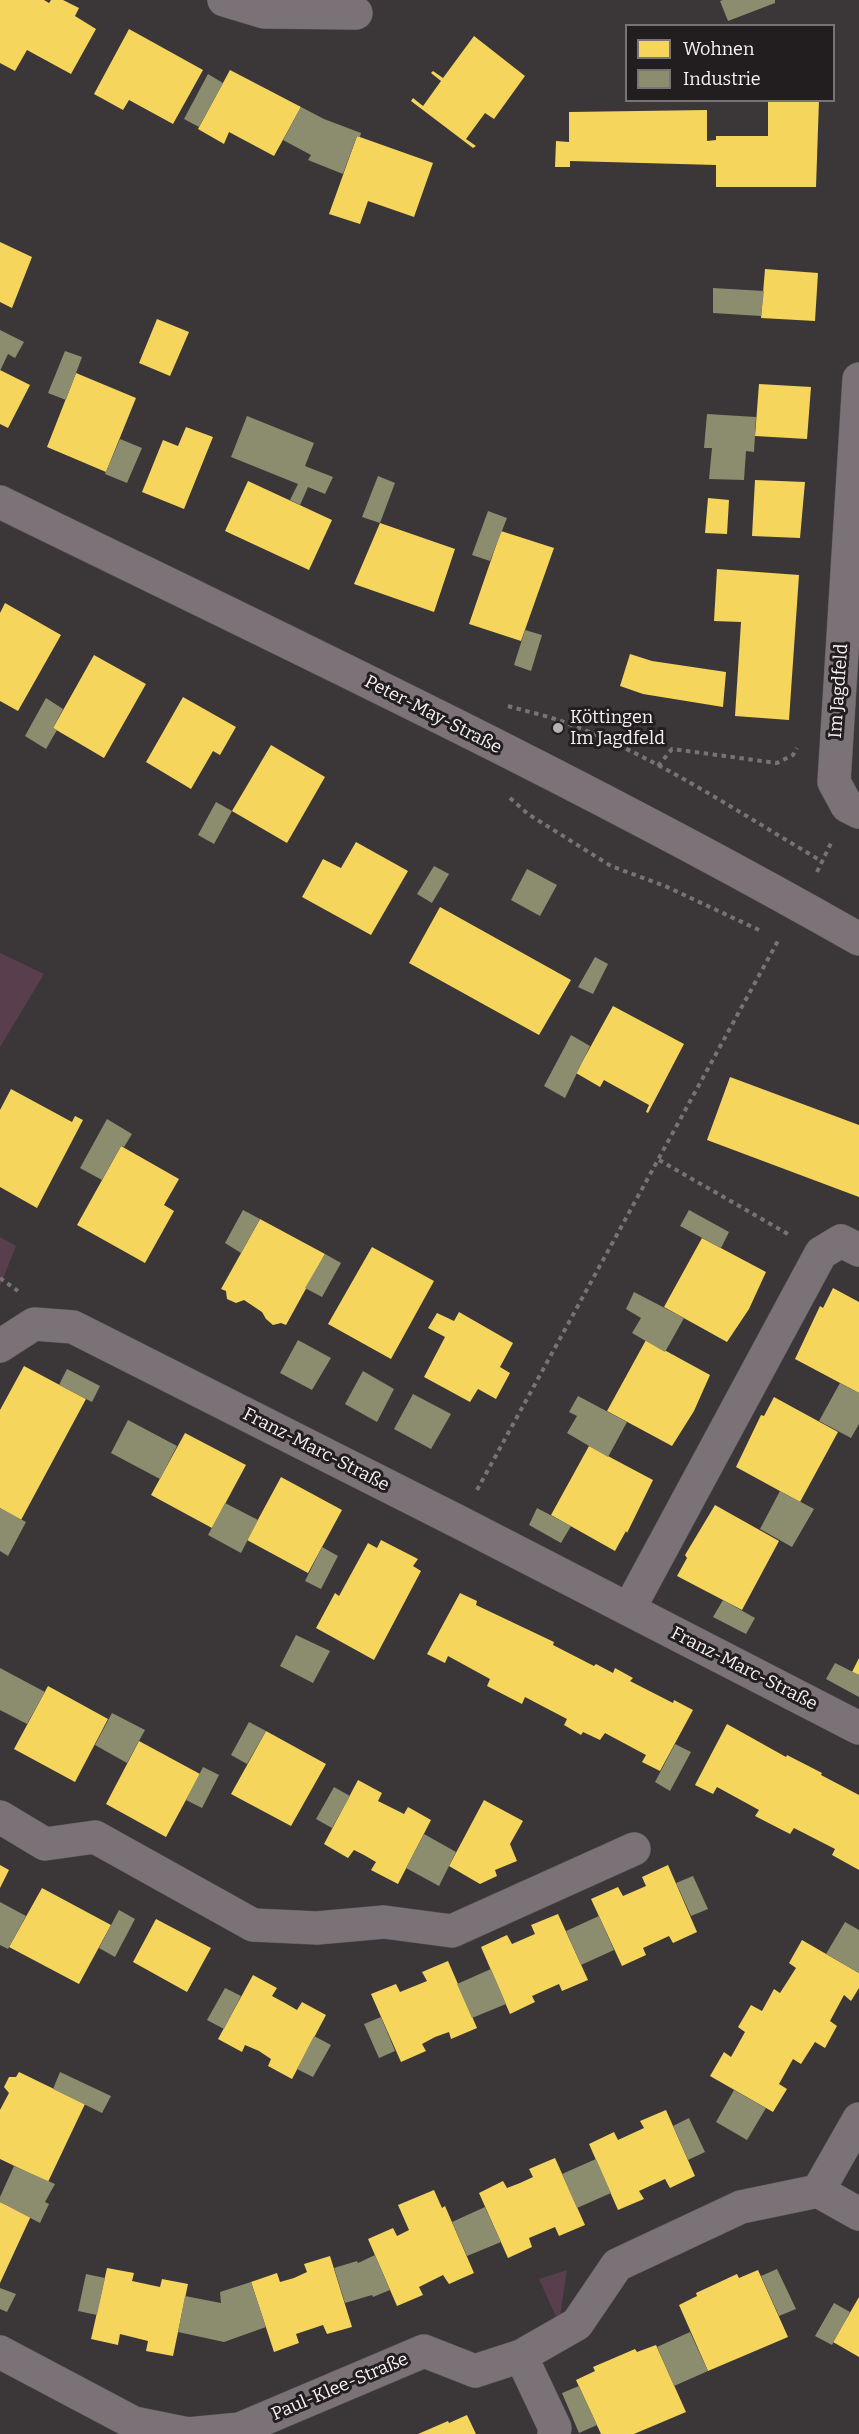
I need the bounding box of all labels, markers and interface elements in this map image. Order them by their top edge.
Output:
legend [625,24,835,102]
text: Wohnen [683,38,754,60]
text: Industrie [683,68,761,90]
street label: Im Jagdfeld [825,643,853,739]
street label: Peter-May-Straße [361,671,505,759]
place label: Köttingen Im Jagdfeld [570,707,665,750]
marker: Köttingen Im Jagdfeld [551,721,565,735]
street label: Franz-Marc-Straße [239,1404,393,1496]
street label: Franz-Marc-Straße [667,1623,821,1715]
street label: Paul-Klee-Straße [268,2348,412,2426]

